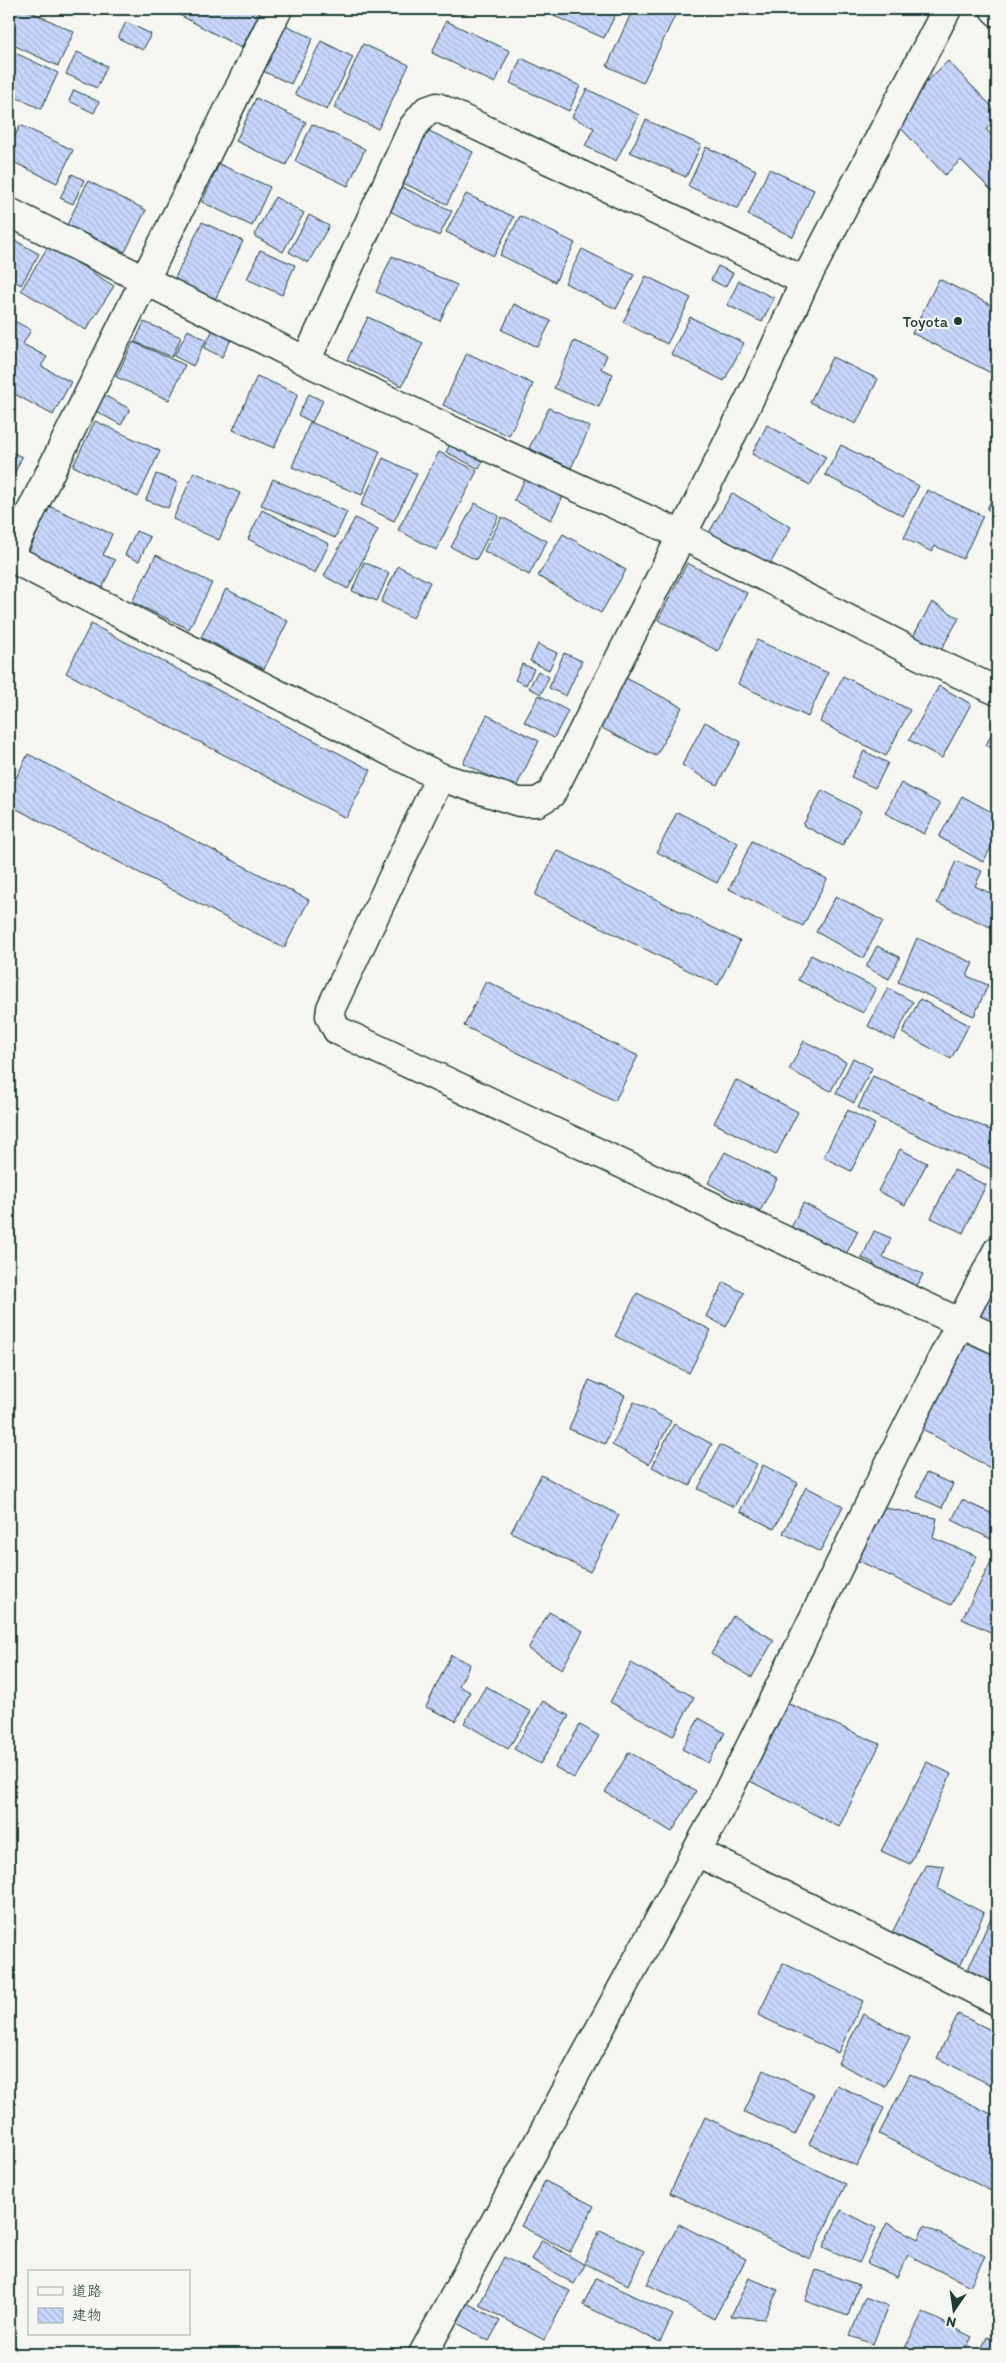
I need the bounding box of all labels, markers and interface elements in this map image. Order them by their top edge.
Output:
place label: Toyota [902,312,949,331]
marker: Toyota [952,315,964,327]
legend [28,2270,190,2336]
text: 道路 [72,2282,102,2300]
north arrow [928,2286,978,2336]
text: 建物 [72,2306,102,2324]
text: N [945,2313,958,2332]

